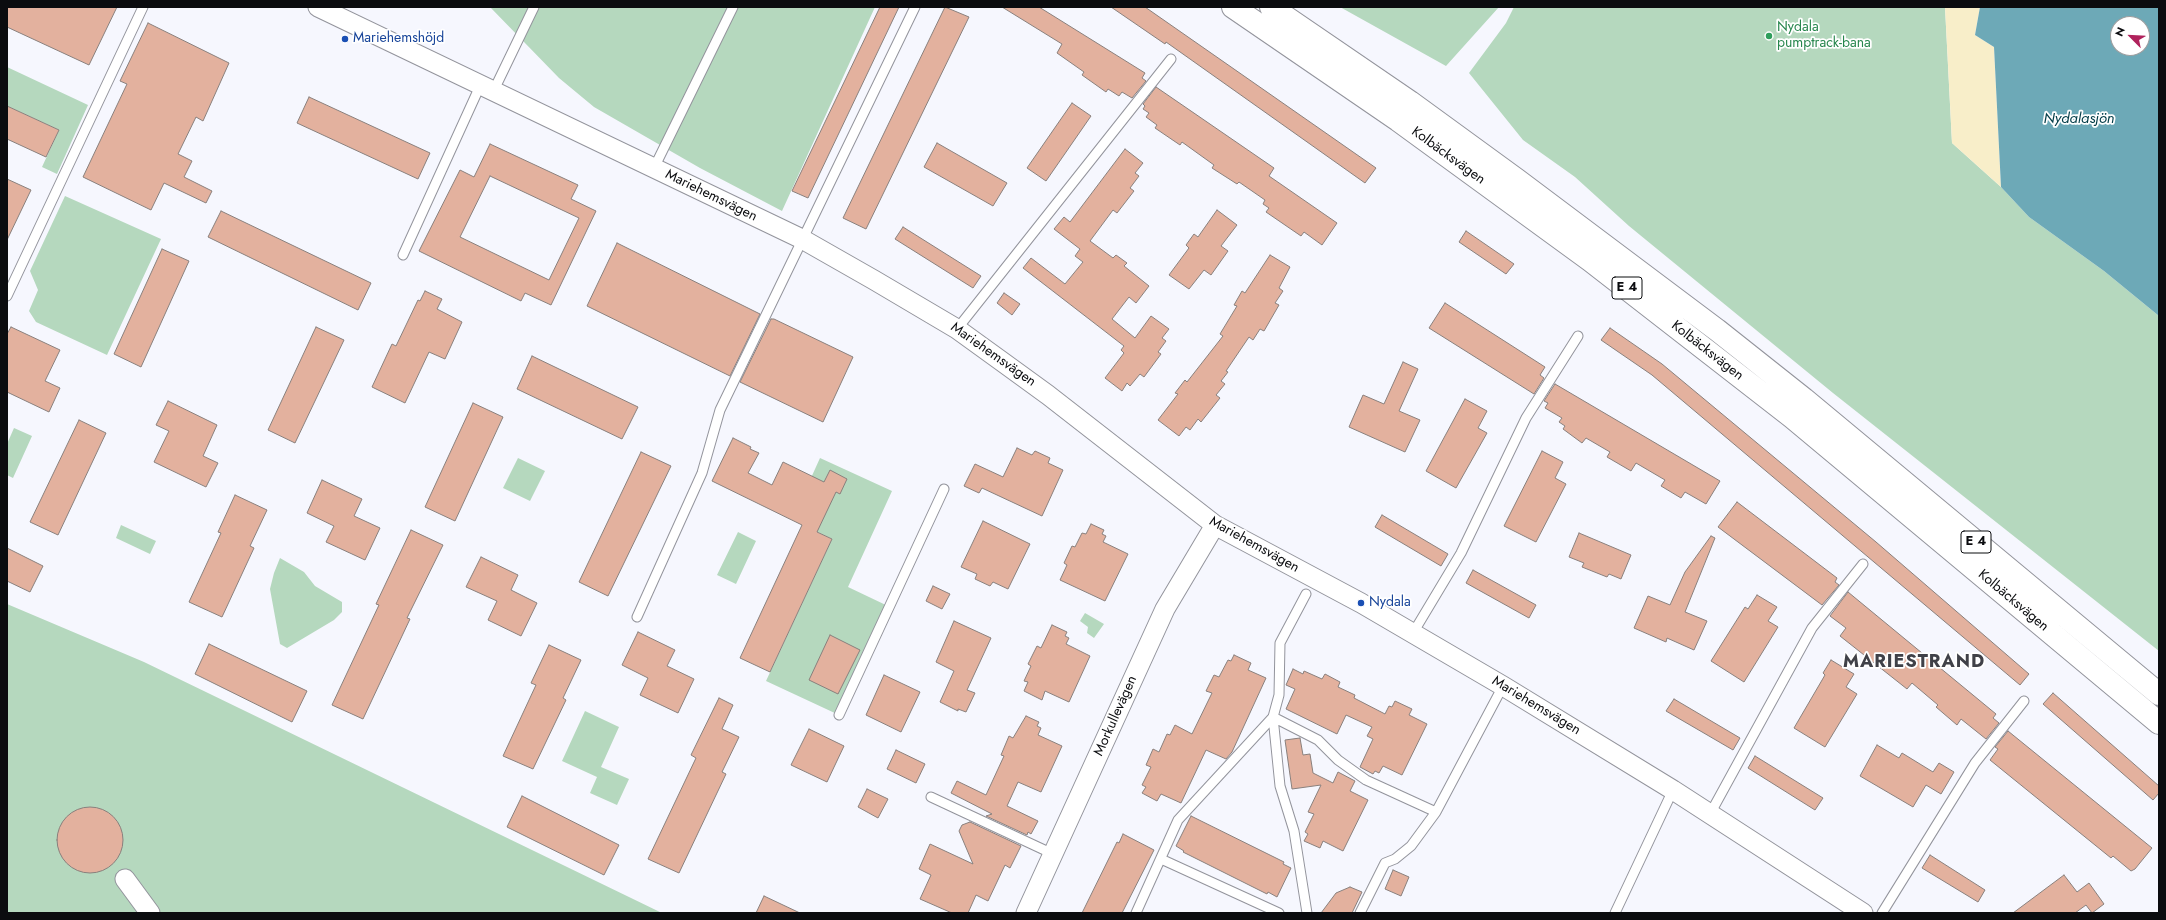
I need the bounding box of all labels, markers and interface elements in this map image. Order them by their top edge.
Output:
north arrow [2110,16,2150,56]
place label: Nydala pumptrack-bana [1777,20,1871,52]
text: N [2111,24,2129,39]
place label: Mariehemshöjd [353,31,444,47]
marker: Nydala pumptrack-bana [1764,31,1774,41]
marker: Mariehemshöjd [340,34,350,44]
water label: Nydalasjön [2043,110,2115,128]
street label: Kolbäcksvägen [1408,124,1488,188]
street label: Mariehemsvägen [662,166,760,226]
road number: E 4 [1612,277,1642,299]
street label: Kolbäcksvägen [1668,318,1746,384]
street label: Mariehemsvägen [947,319,1039,391]
street label: Mariehemsvägen [1206,513,1302,577]
road number: E 4 [1961,531,1991,553]
street label: Kolbäcksvägen [1974,567,2052,635]
place label: Nydala [1369,595,1411,611]
marker: Nydala [1356,598,1366,608]
district label: MARIESTRAND [1843,652,1985,674]
street label: Morkullevägen [1091,673,1141,759]
street label: Mariehemsvägen [1489,673,1583,739]

